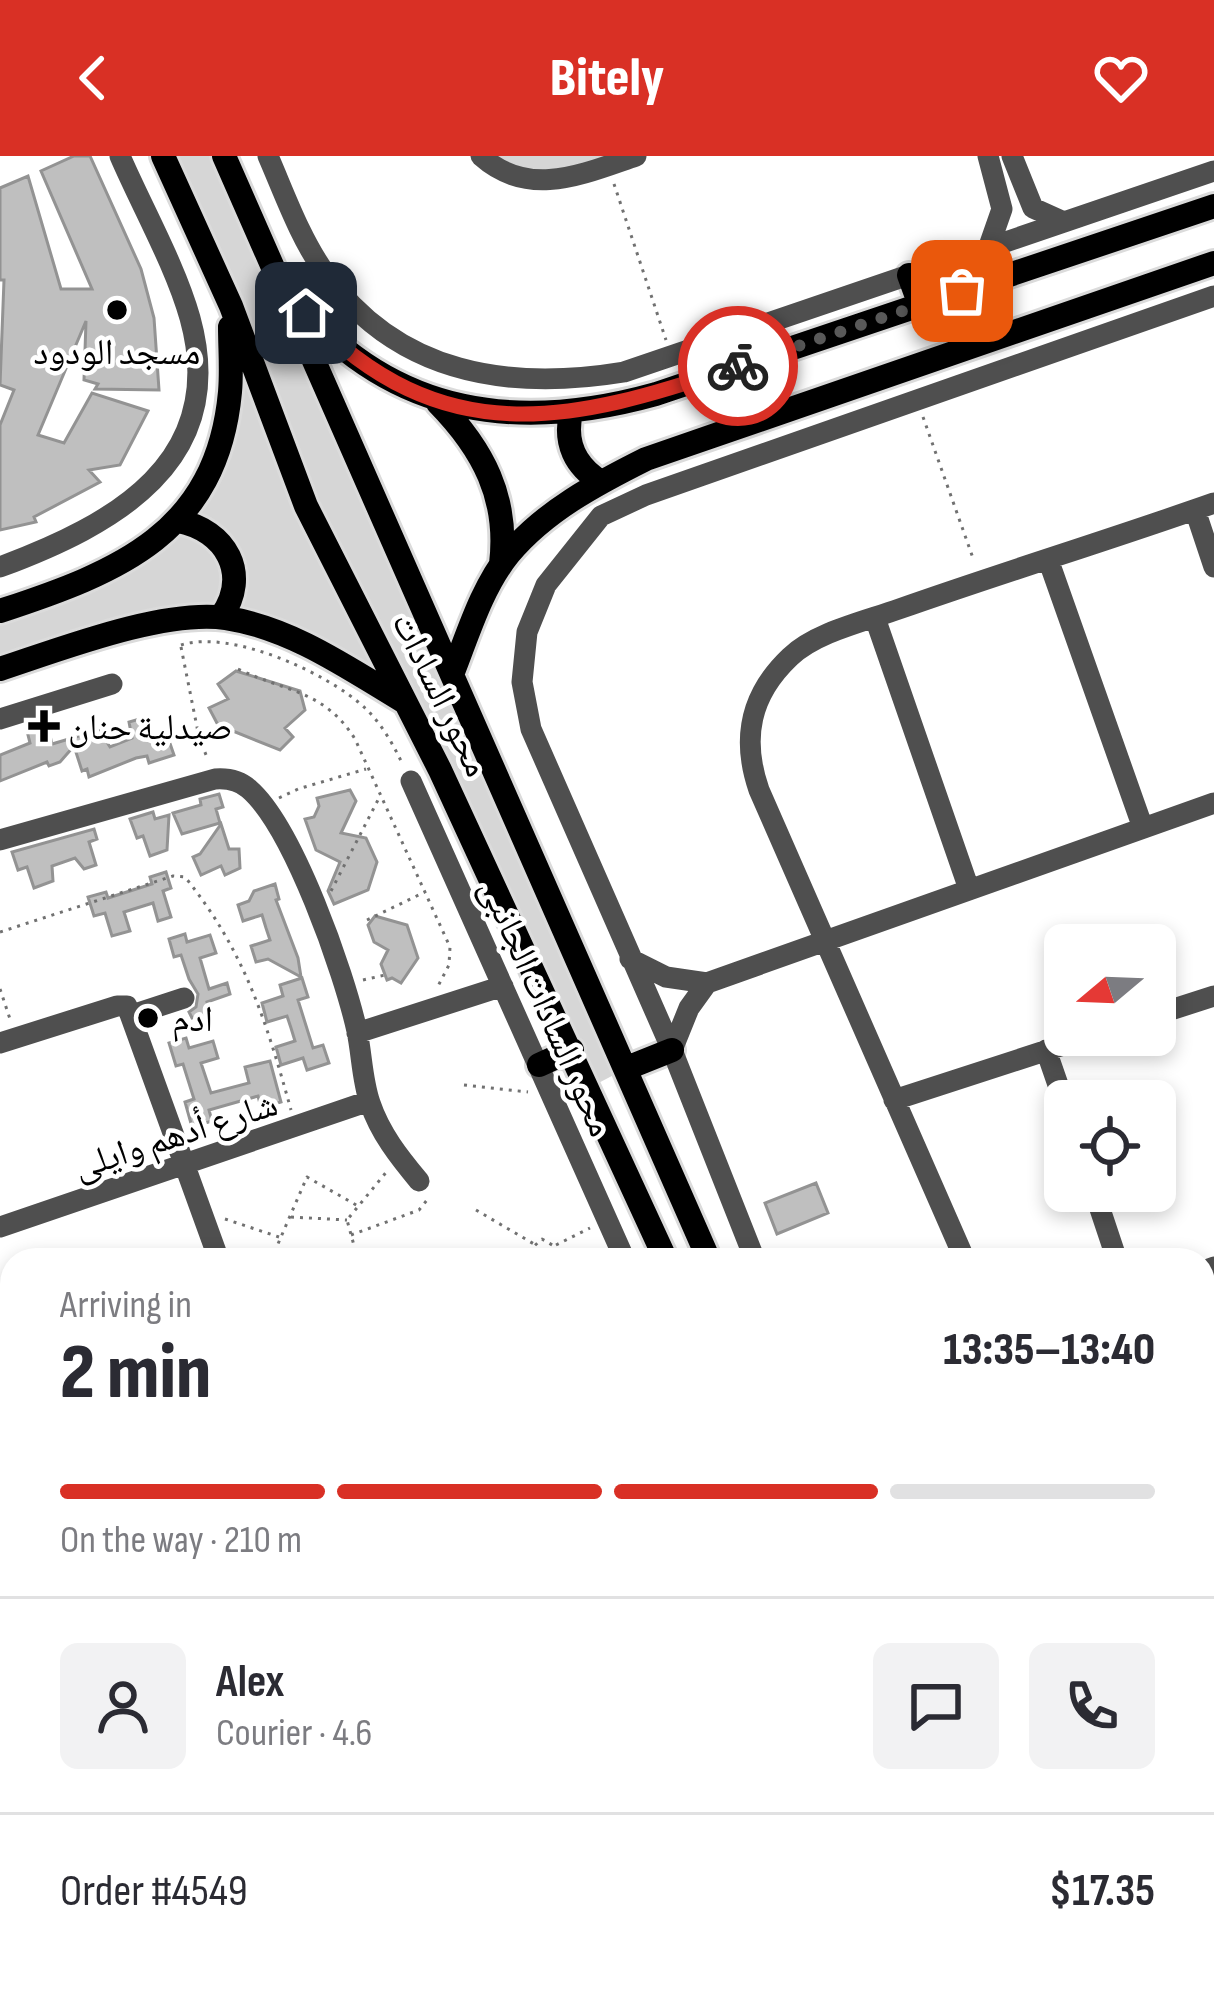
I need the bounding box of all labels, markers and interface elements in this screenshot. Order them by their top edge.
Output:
icon: back [60,45,126,111]
icon: heart [1088,45,1154,111]
text: Bitely [550,46,664,111]
pin [911,240,1013,342]
icon: bag [929,258,995,324]
pin [255,262,357,364]
icon: home [273,280,339,346]
marker: مسجد الودود [104,297,130,323]
courier [678,306,798,426]
place label: مسجد الودود [34,332,200,375]
icon: bike [705,333,771,399]
street label: محور السادات [382,606,498,784]
place label: صيدلية حنان [68,707,233,750]
marker: صيدلية حنان [31,713,57,739]
street label: محور السادات الجانبى [470,873,622,1143]
north arrow [1044,924,1176,1056]
map controls [1044,924,1176,1212]
place label: ادم [172,999,213,1042]
marker: ادم [135,1005,161,1031]
button: locate [1044,1080,1176,1212]
street label: شارع أدهم وايلى [68,1082,283,1190]
text: Arriving in [60,1282,192,1329]
text: 13:35–13:40 [943,1323,1155,1378]
text: 2 min [60,1327,211,1420]
text: On the way · 210 m [60,1517,302,1564]
button: person [60,1643,186,1769]
button: chat [873,1643,999,1769]
button: phone [1029,1643,1155,1769]
text: Alex [216,1655,284,1710]
text: Courier · 4.6 [216,1710,372,1757]
text: Order #4549 [60,1864,248,1919]
text: $17.35 [1049,1864,1155,1919]

